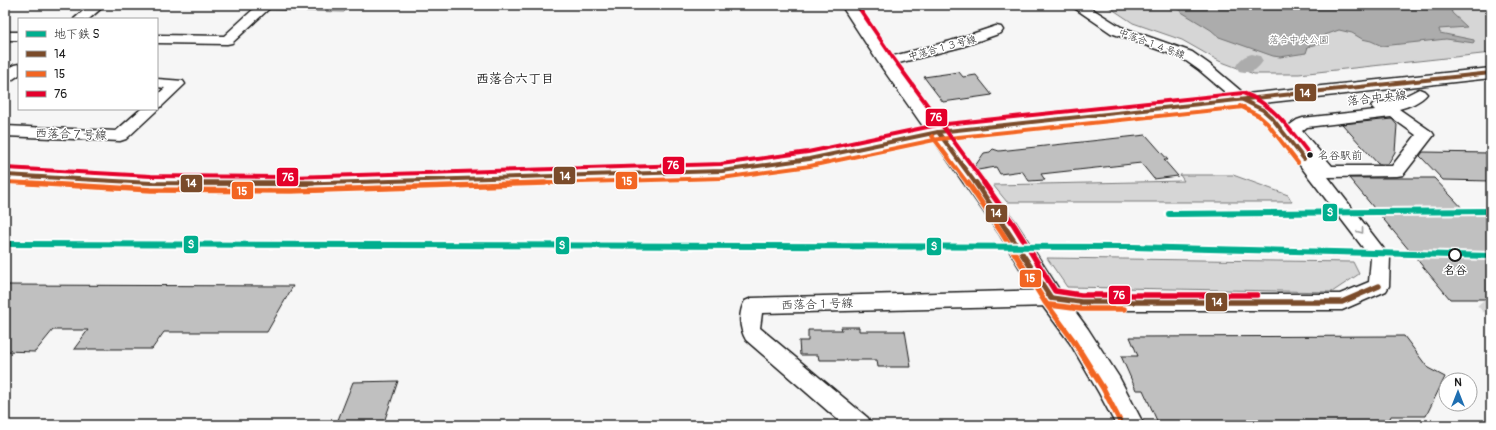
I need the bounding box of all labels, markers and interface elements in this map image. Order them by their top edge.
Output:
legend [18,18,158,110]
street label: 中落合１４号線 [1117,26,1187,62]
text: 地下鉄 S [54,27,100,42]
street label: 中落合１３号線 [907,33,978,63]
park label: 落合中央公園 [1269,34,1329,46]
text: 14 [54,47,66,62]
text: 15 [54,67,65,82]
district label: 西落合六丁目 [476,71,554,87]
line badge: 14 [1294,83,1317,102]
text: 76 [54,87,67,102]
text: 14 [1300,87,1311,100]
street label: 落合中央線 [1346,88,1408,109]
line badge: 76 [925,108,948,127]
text: 76 [930,111,943,124]
street label: 西落合７号線 [35,126,107,143]
place label: 名谷駅前 [1318,149,1362,162]
marker: 名谷駅前 [1305,150,1315,160]
line badge: 76 [662,156,685,175]
text: 76 [667,159,680,172]
line badge: 14 [553,166,576,185]
line badge: 76 [276,167,299,187]
text: 14 [560,170,571,183]
text: 76 [282,171,295,184]
line badge: 15 [615,171,638,190]
line badge: 14 [180,174,203,193]
text: 15 [622,175,632,188]
text: 14 [186,177,197,190]
line badge: 15 [231,181,254,200]
text: 15 [237,185,247,198]
line badge: S [1322,203,1338,222]
line badge: 14 [985,204,1008,223]
text: S [1327,206,1334,219]
text: 14 [991,207,1002,220]
one-way arrow [1356,227,1363,234]
line badge: S [183,235,199,254]
line badge: S [555,236,570,255]
line badge: S [926,237,942,256]
text: S [188,238,195,251]
text: S [559,239,566,252]
text: S [931,240,938,253]
marker: 名谷 [1448,248,1462,262]
place label: 名谷 [1443,263,1467,278]
line badge: 15 [1019,269,1042,288]
text: 15 [1025,272,1035,285]
line badge: 76 [1108,285,1131,305]
text: 76 [1113,289,1126,302]
line badge: 14 [1205,292,1228,312]
street label: 西落合１号線 [781,296,853,313]
text: 14 [1212,296,1223,309]
north arrow [1438,372,1478,412]
text: N [1454,376,1462,389]

